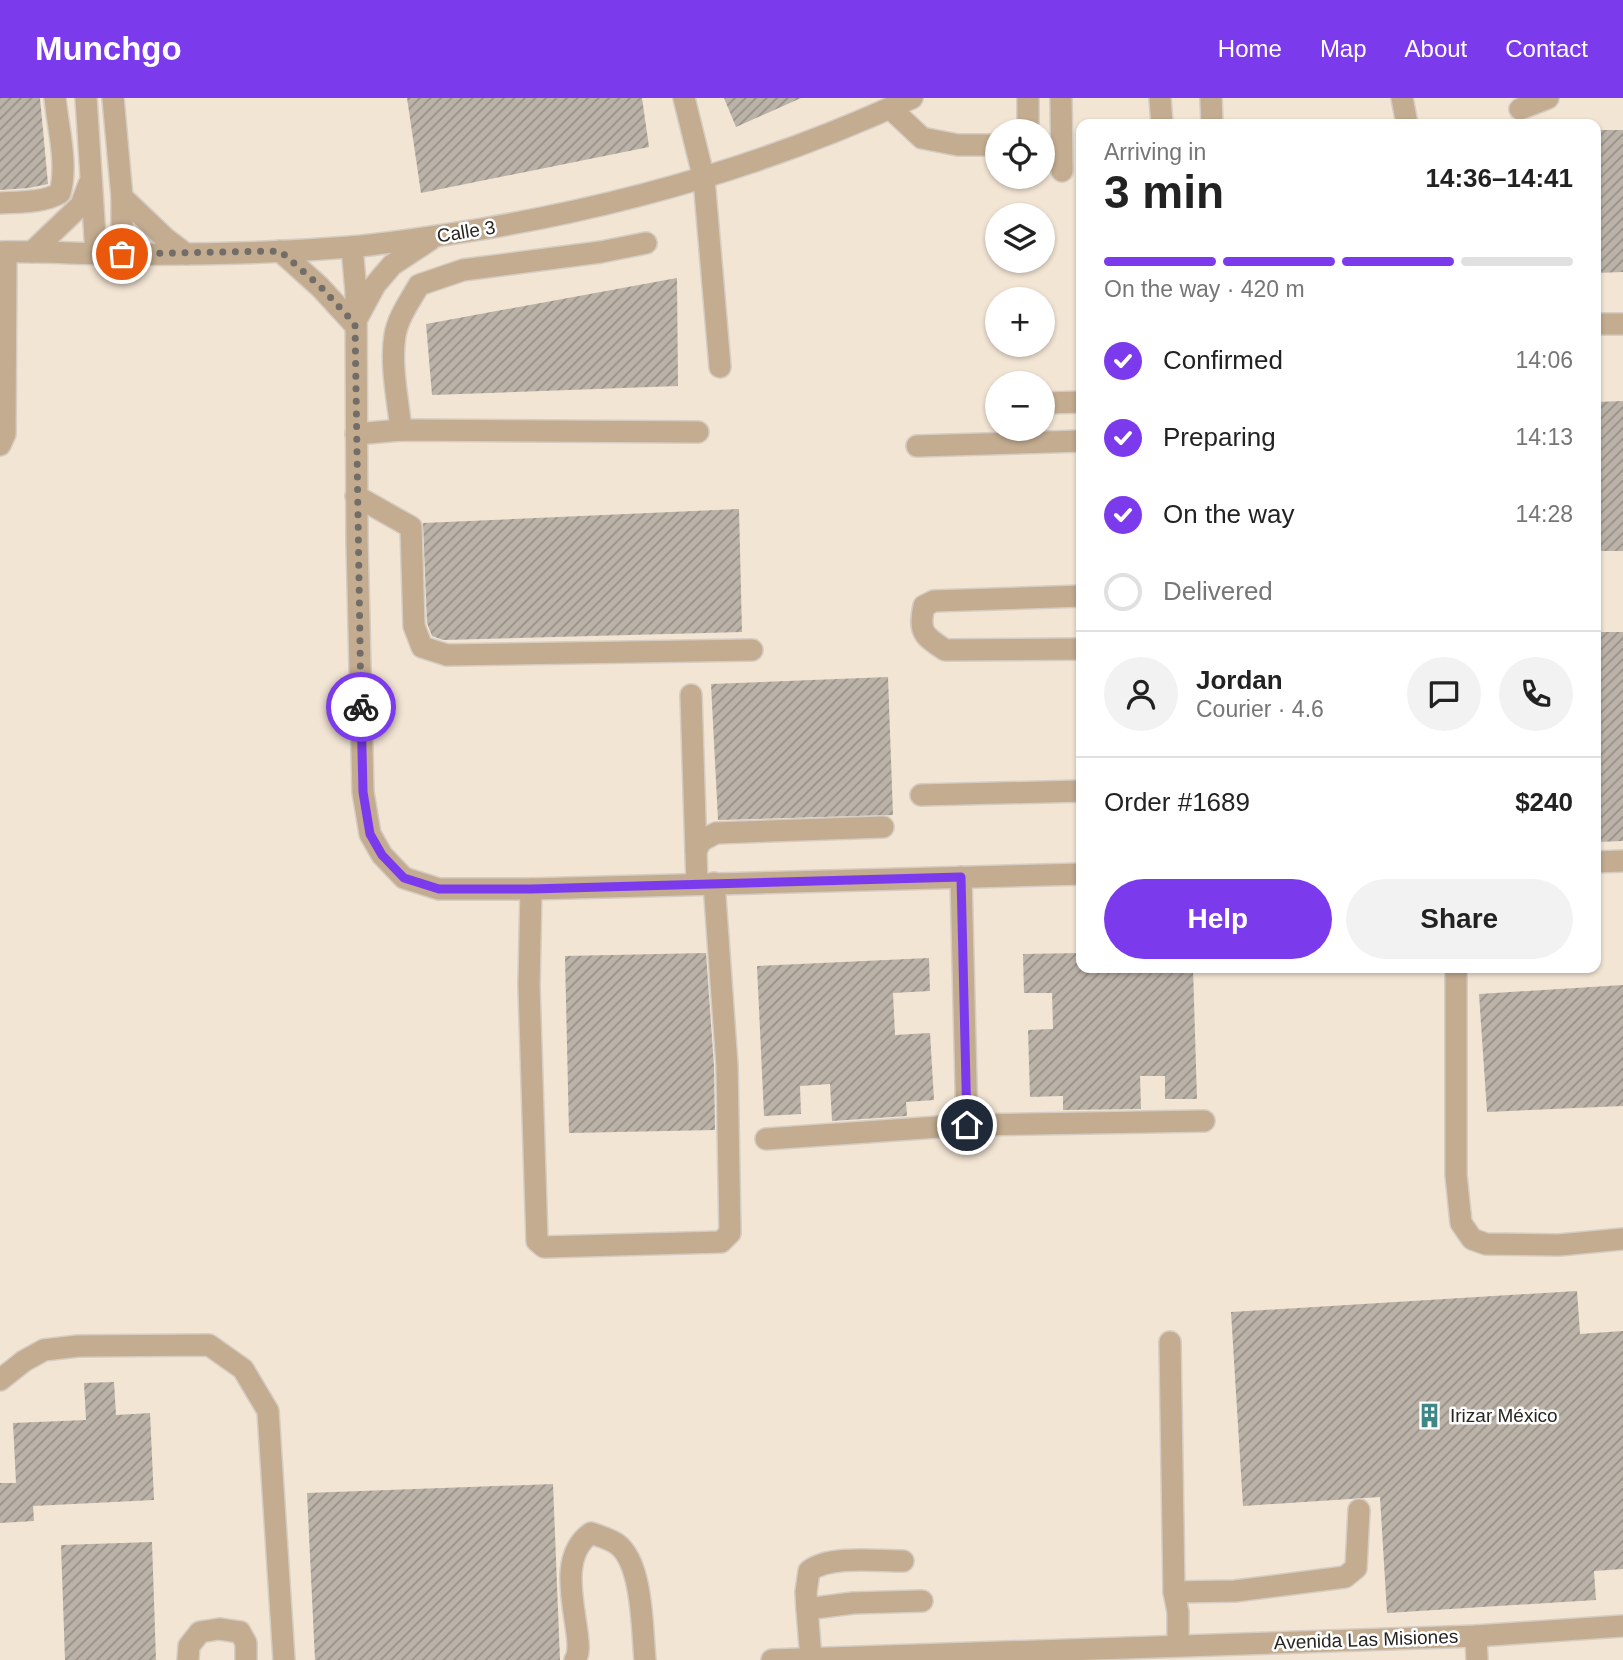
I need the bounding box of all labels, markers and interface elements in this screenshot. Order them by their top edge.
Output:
text: Munchgo [35,30,182,67]
text: Home [1218,35,1282,62]
text: Map [1320,35,1367,62]
text: About [1405,35,1467,62]
text: Contact [1505,35,1588,62]
map controls [985,119,1055,441]
button: locate [985,119,1055,189]
text: Arriving in [1104,139,1206,165]
text: 14:36–14:41 [1426,163,1573,193]
text: 3 min [1104,166,1224,218]
button: layers [985,203,1055,273]
street label: Calle 3 [435,216,497,246]
pin [92,224,152,284]
icon: bag [103,235,141,273]
text: On the way · 420 m [1104,276,1305,302]
button: + [985,287,1055,357]
icon: check [1104,342,1142,380]
text: Confirmed [1163,345,1283,375]
text: 14:06 [1515,347,1573,373]
button: − [985,371,1055,441]
icon: check [1104,419,1142,457]
text: Preparing [1163,422,1276,452]
text: 14:13 [1515,424,1573,450]
icon: check [1104,496,1142,534]
text: On the way [1163,499,1295,529]
text: 14:28 [1515,501,1573,527]
text: Delivered [1163,576,1273,606]
button: person [1104,657,1178,731]
button: chat [1407,657,1481,731]
button: phone [1499,657,1573,731]
text: Jordan [1196,665,1283,695]
courier [326,672,396,742]
icon: bike [342,688,380,726]
text: Courier · 4.6 [1196,696,1324,722]
text: Order #1689 [1104,787,1250,817]
text: $240 [1515,787,1573,817]
button: Help [1104,879,1332,959]
button: Share [1346,879,1573,959]
pin [937,1095,997,1155]
icon: home [948,1106,986,1144]
building icon: Irizar México [1416,1401,1444,1429]
place label: Irizar México [1450,1405,1558,1426]
street label: Avenida Las Misiones [1273,1626,1459,1653]

